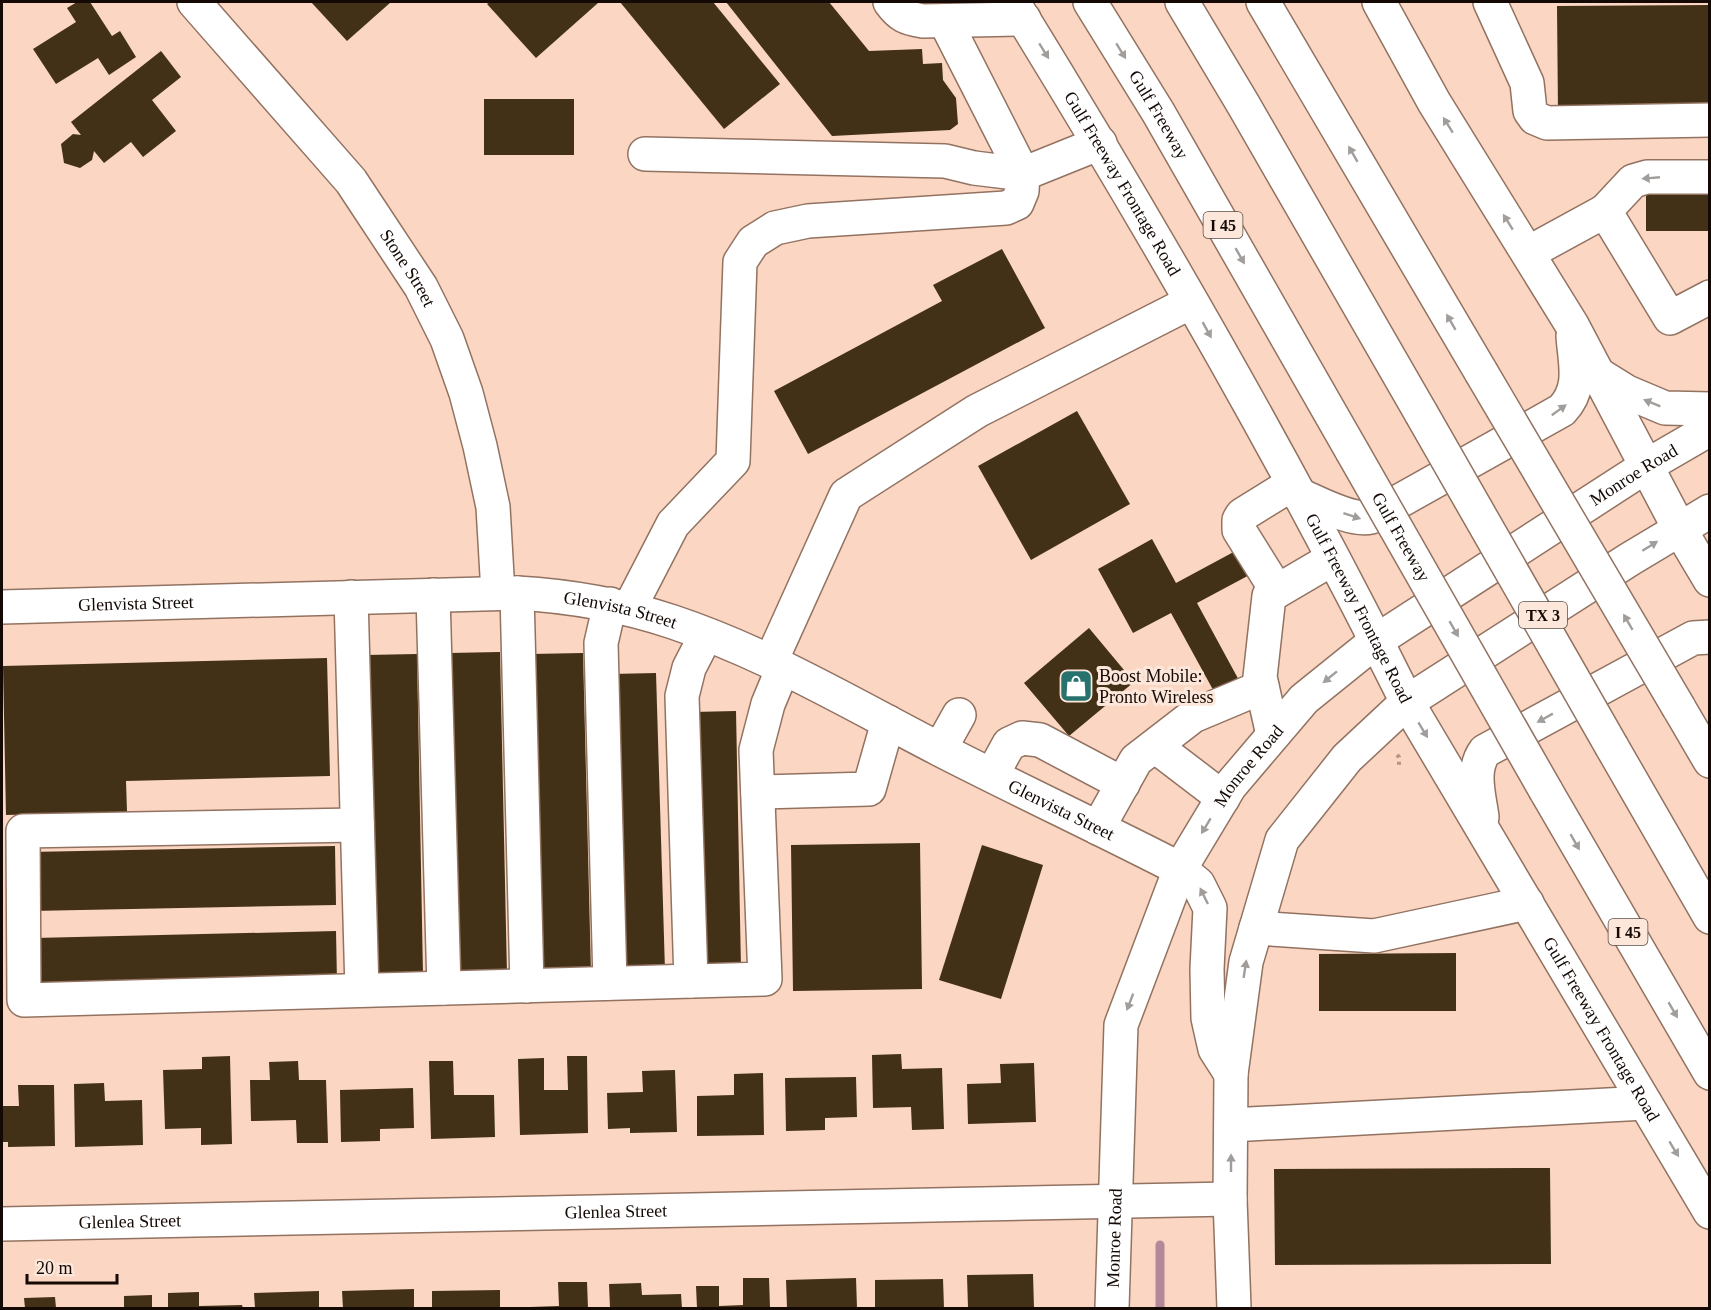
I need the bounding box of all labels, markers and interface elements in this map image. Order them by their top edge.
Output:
one-way arrow [1038,43,1049,59]
one-way arrow [1115,43,1126,59]
street label: Gulf Freeway [1125,67,1193,162]
street label: Gulf Freeway Frontage Road [1060,88,1185,279]
one-way arrow [1443,117,1454,133]
one-way arrow [1347,146,1358,162]
one-way arrow [1642,173,1661,183]
road number: I 45 [1204,212,1242,238]
one-way arrow [1503,214,1514,230]
street label: Stone Street [376,226,439,310]
one-way arrow [1235,248,1245,265]
one-way arrow [1446,314,1457,330]
one-way arrow [1202,322,1212,339]
one-way arrow [1643,398,1661,407]
one-way arrow [1551,404,1567,416]
street label: Monroe Road [1586,440,1681,510]
street label: Gulf Freeway [1368,489,1434,585]
street label: Gulf Freeway Frontage Road [1301,510,1416,706]
one-way arrow [1343,512,1361,521]
one-way arrow [1642,540,1659,551]
street label: Glenvista Street [562,587,679,633]
street label: Glenvista Street [78,592,194,615]
road number: TX 3 [1519,602,1567,628]
one-way arrow [1622,614,1633,630]
one-way arrow [1448,621,1458,638]
place label: Boost Mobile: Pronto Wireless [1099,666,1213,707]
shop icon: Boost Mobile: Pronto Wireless [1058,668,1094,704]
one-way arrow [1323,671,1338,683]
one-way arrow [1537,713,1554,723]
street label: Monroe Road [1210,721,1287,811]
one-way arrow [1418,722,1428,739]
street label: Glenvista Street [1005,775,1118,844]
one-way arrow [1200,818,1211,834]
one-way arrow [1570,834,1580,851]
one-way arrow [1199,887,1208,904]
road number: I 45 [1608,919,1648,945]
street label: Gulf Freeway Frontage Road [1539,933,1664,1125]
one-way arrow [1241,959,1250,978]
one-way arrow [1125,993,1134,1011]
one-way arrow [1668,1002,1678,1019]
one-way arrow [1668,1141,1679,1157]
one-way arrow [1226,1153,1236,1172]
street label: Monroe Road [1103,1188,1126,1288]
street label: Glenlea Street [564,1200,667,1223]
street label: Glenlea Street [78,1210,181,1232]
scale bar [27,1247,117,1285]
text: 20 m [36,1258,73,1278]

